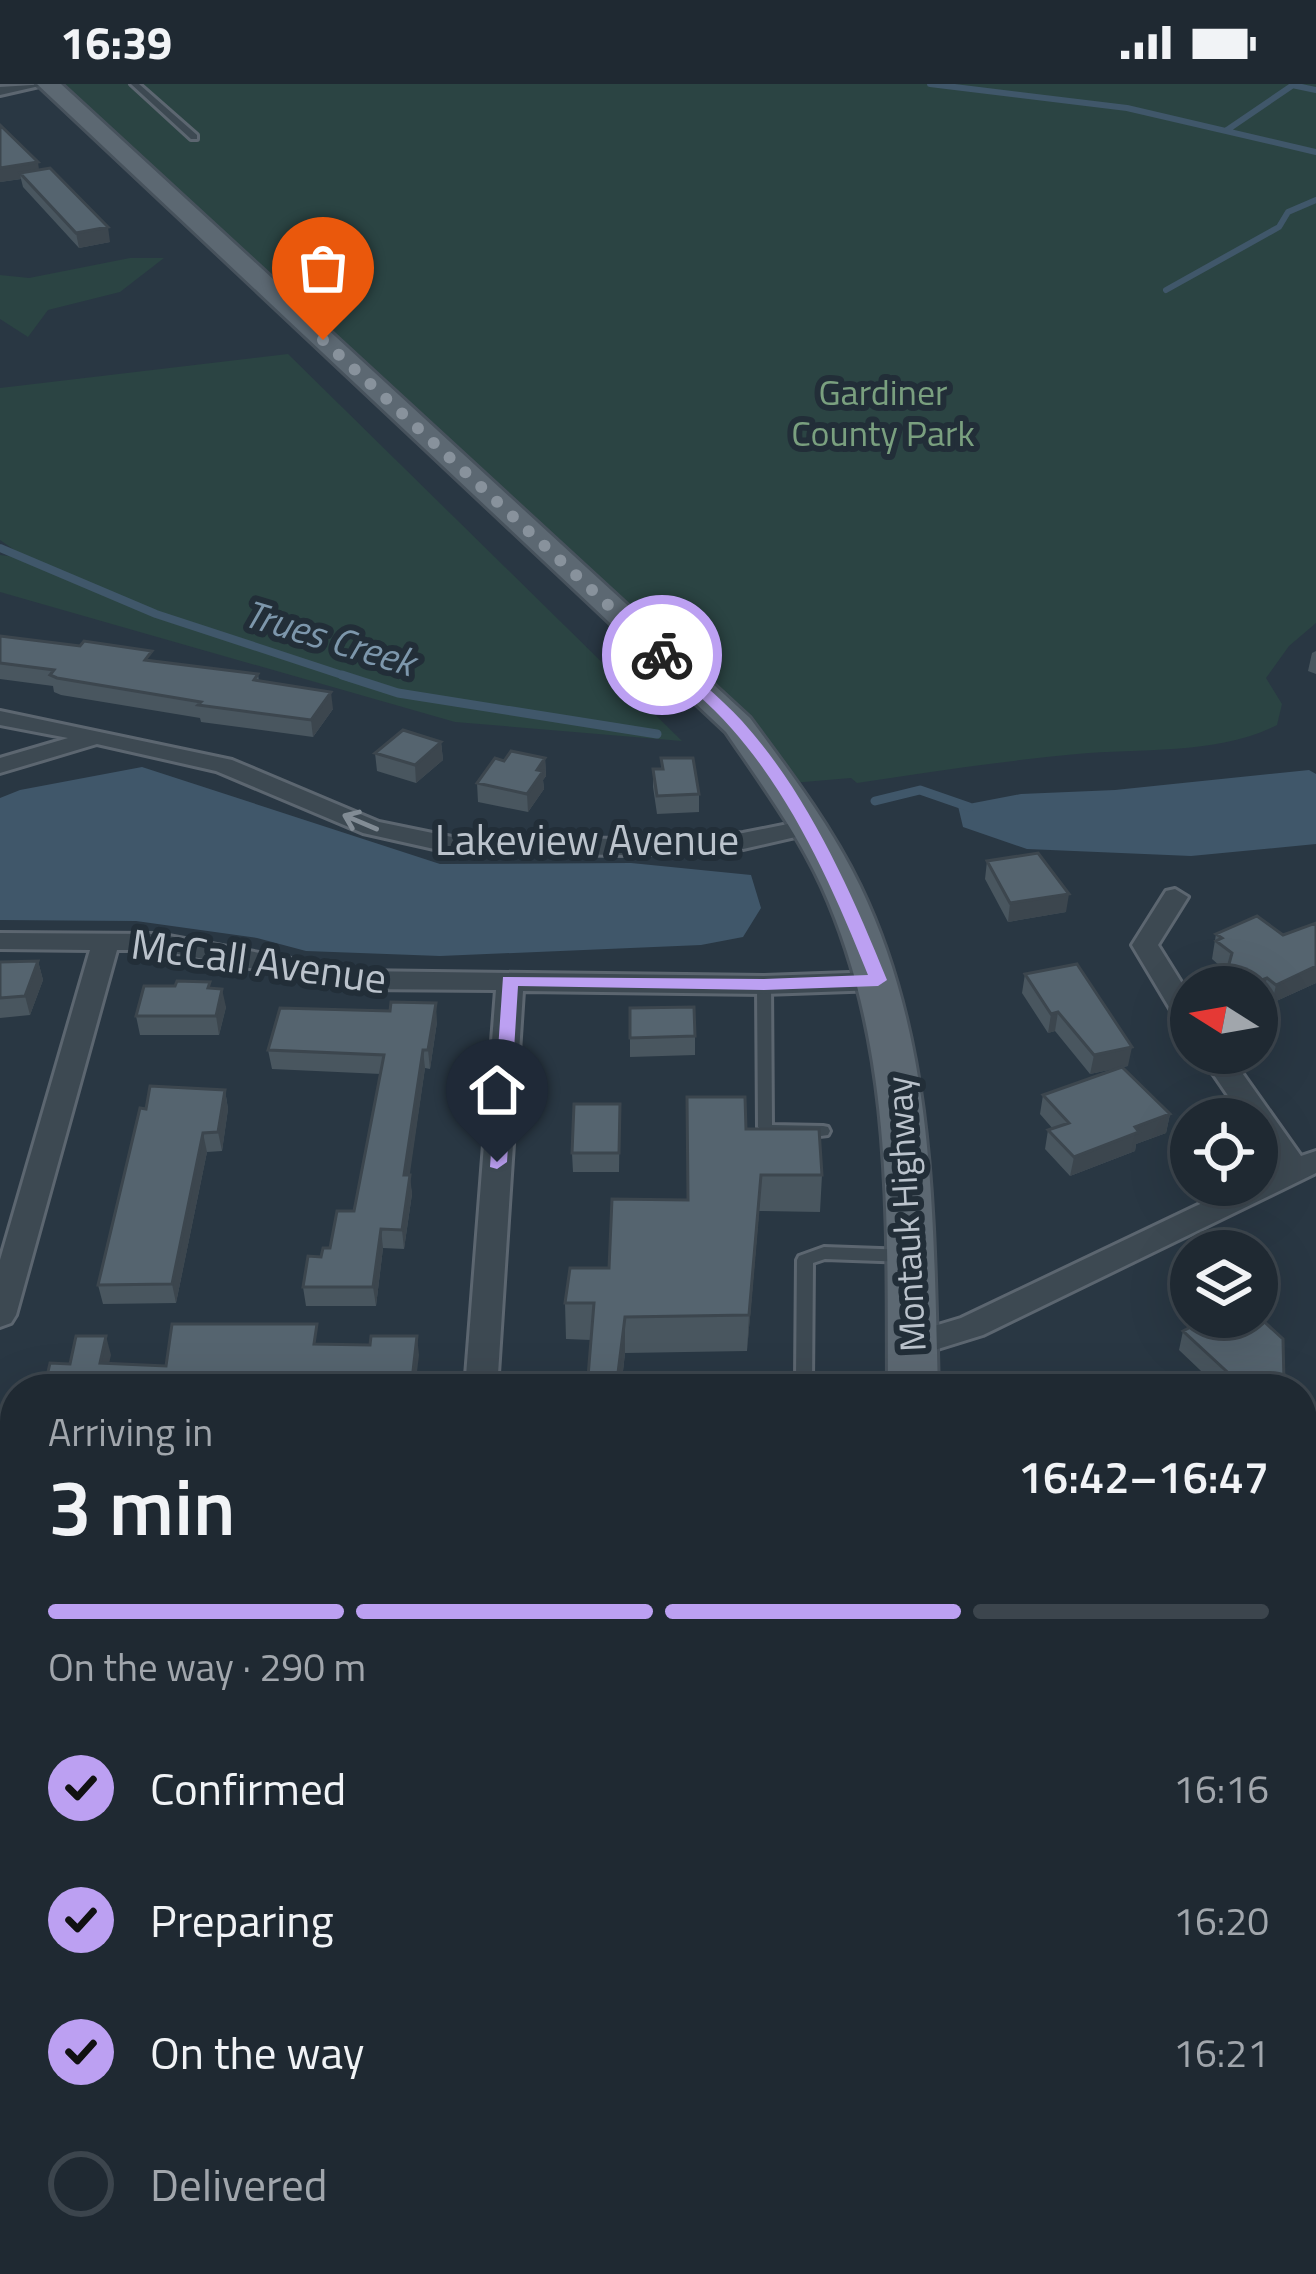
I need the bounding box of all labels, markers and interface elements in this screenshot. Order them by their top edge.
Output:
text: 16:39 [60,8,172,76]
pin [272,217,374,340]
icon: bag [290,235,356,301]
park label: Gardiner County Park [791,364,975,460]
water label: Trues Creek [237,583,427,692]
courier [602,595,722,715]
icon: bike [629,622,695,688]
street label: Lakeview Avenue [435,807,739,871]
one-way arrow [342,810,378,832]
street label: McCall Avenue [127,910,391,1010]
north arrow [1170,966,1278,1074]
map controls [1170,966,1278,1338]
pin [446,1039,548,1162]
icon: home [464,1057,530,1123]
street label: Montauk Highway [870,1075,940,1353]
button: locate [1170,1098,1278,1206]
button: layers [1170,1230,1278,1338]
text: Arriving in [48,1402,213,1461]
text: 16:42–16:47 [1018,1442,1269,1510]
text: 3 min [48,1447,236,1565]
text: On the way · 290 m [48,1637,366,1696]
text: Confirmed [150,1754,346,1822]
icon: check [48,1755,114,1821]
text: 16:16 [1173,1759,1269,1818]
text: Preparing [150,1886,334,1954]
icon: check [48,1887,114,1953]
text: 16:20 [1173,1891,1269,1950]
text: On the way [150,2018,364,2086]
icon: check [48,2019,114,2085]
text: 16:21 [1173,2023,1269,2082]
text: Delivered [150,2150,328,2218]

